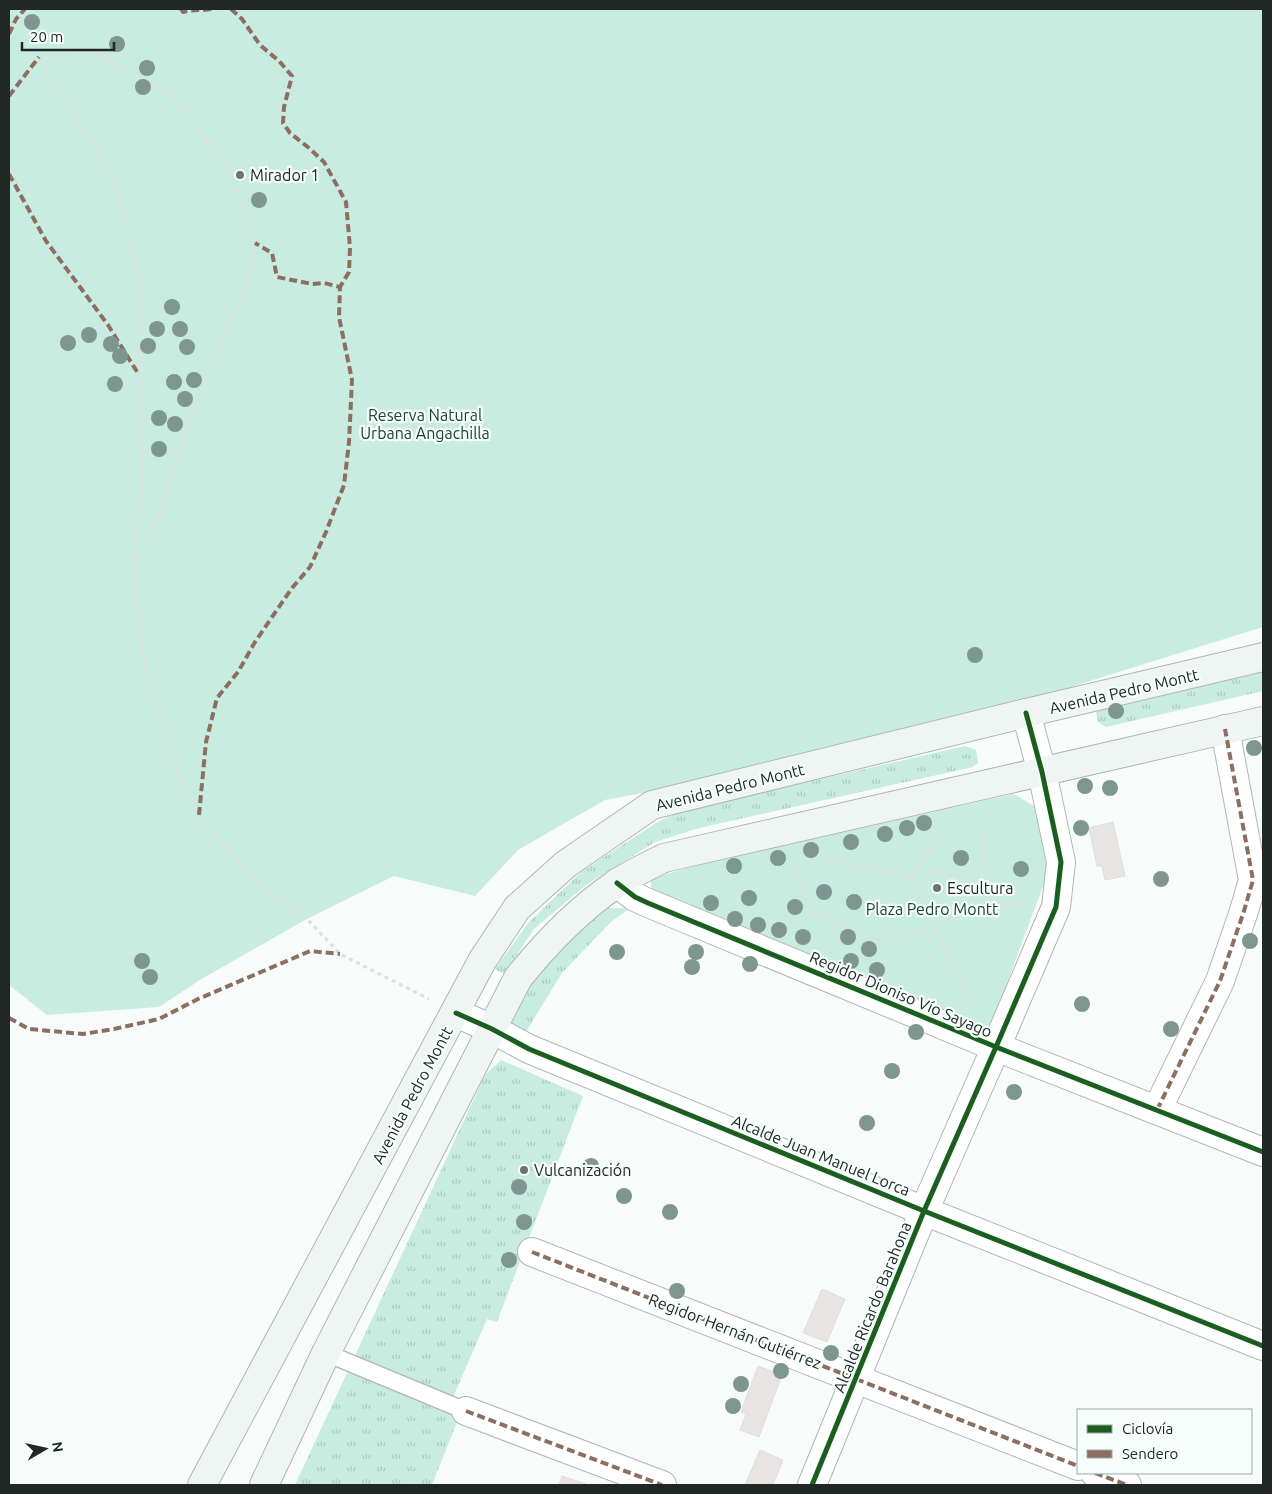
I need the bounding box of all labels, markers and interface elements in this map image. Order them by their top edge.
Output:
scale bar [22,20,115,52]
text: 20 m [30,28,63,45]
place label: Mirador 1 [250,166,320,184]
marker: Mirador 1 [234,169,246,181]
park label: Reserva Natural Urbana Angachilla [360,406,490,442]
street label: Avenida Pedro Montt [1048,665,1201,717]
street label: Avenida Pedro Montt [654,760,807,814]
place label: Escultura [947,879,1013,897]
marker: Escultura [931,882,943,894]
park label: Plaza Pedro Montt [866,900,999,918]
street label: Regidor Dioniso Vío Sayago [807,947,995,1041]
street label: Avenida Pedro Montt [368,1023,456,1167]
street label: Alcalde Juan Manuel Lorca [729,1111,913,1199]
place label: Vulcanización [534,1161,631,1179]
marker: Vulcanización [518,1164,530,1176]
street label: Alcalde Ricardo Barahona [829,1219,915,1395]
street label: Regidor Hernán Gutiérrez [646,1290,824,1372]
legend [1077,1409,1252,1474]
text: Ciclovía [1122,1420,1173,1437]
north arrow [20,1424,70,1474]
text: N [49,1441,67,1453]
text: Sendero [1122,1445,1178,1462]

